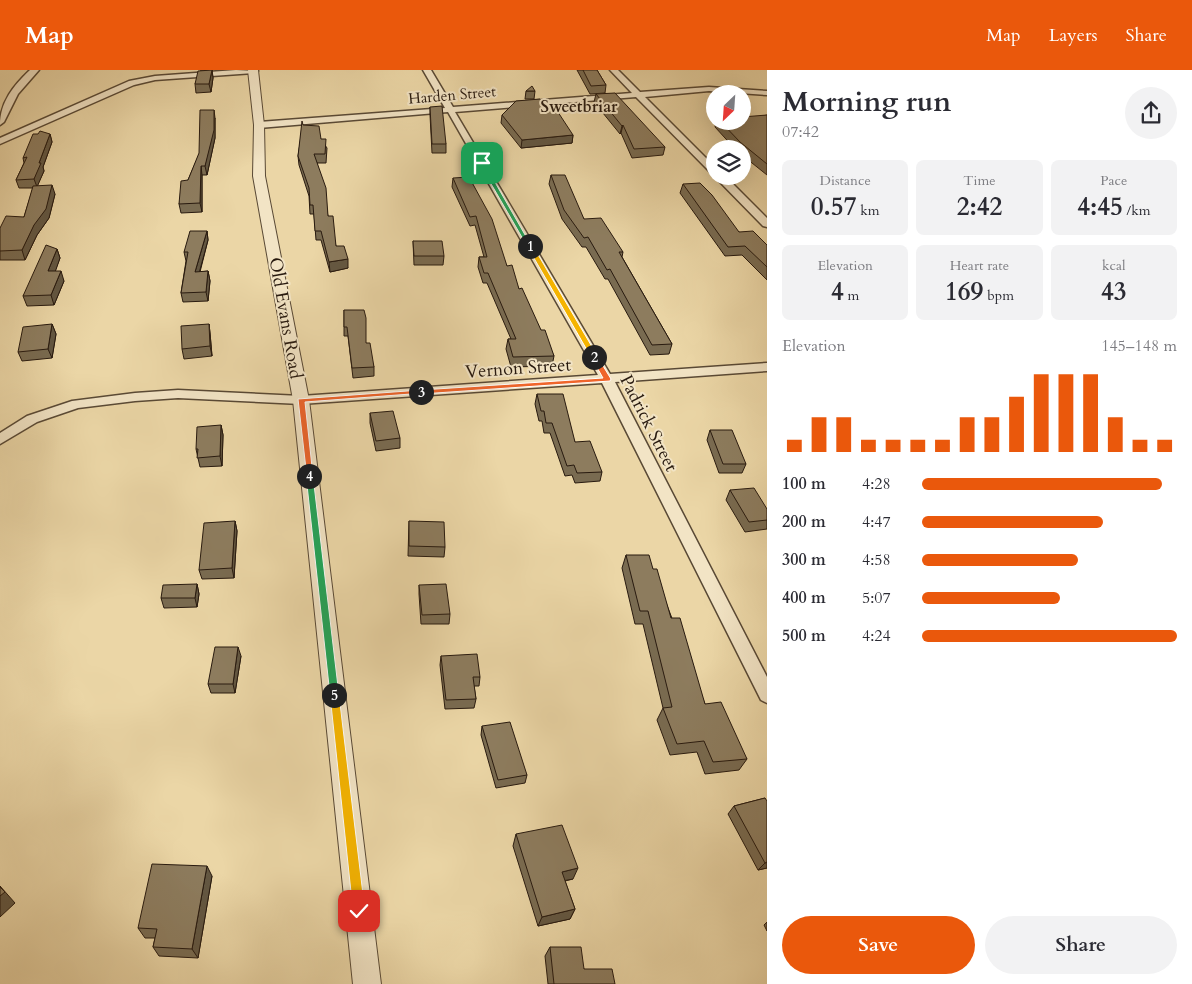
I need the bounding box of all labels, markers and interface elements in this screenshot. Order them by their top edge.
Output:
text: Map [25,19,74,52]
text: Map [986,23,1021,48]
text: Layers [1049,23,1098,48]
text: Share [1126,23,1167,48]
street label: Harden Street [407,81,497,109]
text: Morning run [782,83,951,121]
north arrow [706,85,751,130]
map controls [706,85,751,185]
button: share [1125,87,1177,139]
district label: Sweetbriar [540,96,618,118]
text: 07:42 [782,121,819,143]
button: layers [706,140,751,185]
pin [461,142,503,184]
icon: arrive [468,149,496,177]
text: Distance [820,171,871,190]
text: Time [963,171,996,190]
text: Pace [1100,171,1127,190]
text: 0.57 [811,190,856,224]
text: 2:42 [957,190,1002,224]
text: 4:45 [1077,190,1123,224]
text: km [856,201,880,220]
text: /km [1123,201,1150,220]
pin: 1 [518,234,542,258]
text: 1 [527,237,534,256]
street label: Old Evans Road [263,255,309,381]
text: Elevation [817,256,873,275]
text: Heart rate [950,256,1009,275]
text: kcal [1102,256,1126,275]
text: 4 [831,275,844,309]
text: 169 [945,275,983,309]
text: 43 [1101,275,1127,309]
text: m [844,286,859,305]
text: bpm [983,286,1014,305]
text: Elevation [782,335,846,357]
text: 145–148 m [1101,335,1177,357]
pin: 2 [582,344,606,370]
text: 2 [591,348,598,367]
street label: Vernon Street [464,352,572,385]
street label: Padrick Street [613,371,684,476]
pin: 3 [408,380,434,404]
text: 3 [418,383,425,402]
pin: 4 [296,464,322,488]
text: 4 [306,467,313,486]
text: 100 m [782,473,826,495]
text: 4:28 [862,473,891,495]
text: 200 m [782,511,826,533]
text: 4:47 [862,511,891,533]
text: 300 m [782,549,826,571]
text: 4:58 [862,549,891,571]
text: 400 m [782,587,826,609]
text: 5:07 [862,587,891,609]
text: 500 m [782,625,826,647]
text: 4:24 [862,625,891,647]
pin: 5 [322,682,346,708]
text: 5 [331,686,338,705]
pin [338,890,380,932]
icon: check [345,897,373,925]
button: Save [782,916,975,974]
button: Share [985,916,1177,974]

